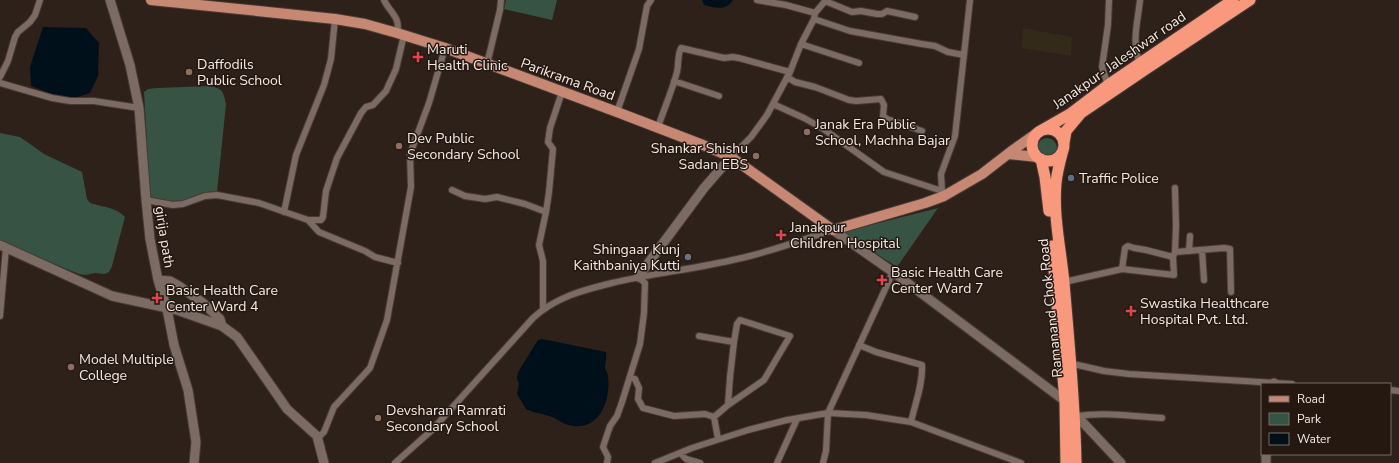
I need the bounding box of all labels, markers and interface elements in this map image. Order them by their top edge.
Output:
street label: Janakpur- Jaleshwar road [1048,7,1190,114]
place label: Maruti Health Clinic [427,40,508,75]
marker: Maruti Health Clinic [412,51,424,63]
street label: Parikrama Road [518,54,618,105]
place label: Daffodils Public School [197,55,283,90]
marker: Daffodils Public School [184,67,194,77]
place label: Janak Era Public School, Machha Bajar [814,115,950,150]
marker: Janak Era Public School, Machha Bajar [802,127,812,137]
place label: Dev Public Secondary School [407,129,521,164]
place label: Shankar Shishu Sadan EBS [651,139,748,174]
marker: Dev Public Secondary School [394,141,404,151]
marker: Shankar Shishu Sadan EBS [751,151,761,161]
place label: Traffic Police [1079,169,1159,188]
marker: Traffic Police [1066,173,1076,183]
street label: girija path [150,205,179,269]
place label: Janakpur Children Hospital [789,218,901,253]
marker: Janakpur Children Hospital [775,229,787,241]
street label: Ramanand Chok Road [1034,238,1067,378]
place label: Shingaar Kunj Kaithbaniya Kutti [574,240,680,275]
marker: Shingaar Kunj Kaithbaniya Kutti [683,252,693,262]
place label: Basic Health Care Center Ward 7 [891,263,1003,298]
marker: Basic Health Care Center Ward 7 [876,274,888,286]
place label: Basic Health Care Center Ward 4 [166,281,278,316]
marker: Basic Health Care Center Ward 4 [151,292,163,304]
place label: Swastika Healthcare Hospital Pvt. Ltd. [1140,294,1269,329]
marker: Swastika Healthcare Hospital Pvt. Ltd. [1125,305,1137,317]
place label: Model Multiple College [79,350,174,385]
marker: Model Multiple College [66,362,76,372]
legend [1261,383,1391,455]
text: Road [1297,391,1325,407]
place label: Devsharan Ramrati Secondary School [386,401,506,436]
text: Park [1297,411,1322,427]
marker: Devsharan Ramrati Secondary School [373,413,383,423]
text: Water [1297,431,1331,447]

